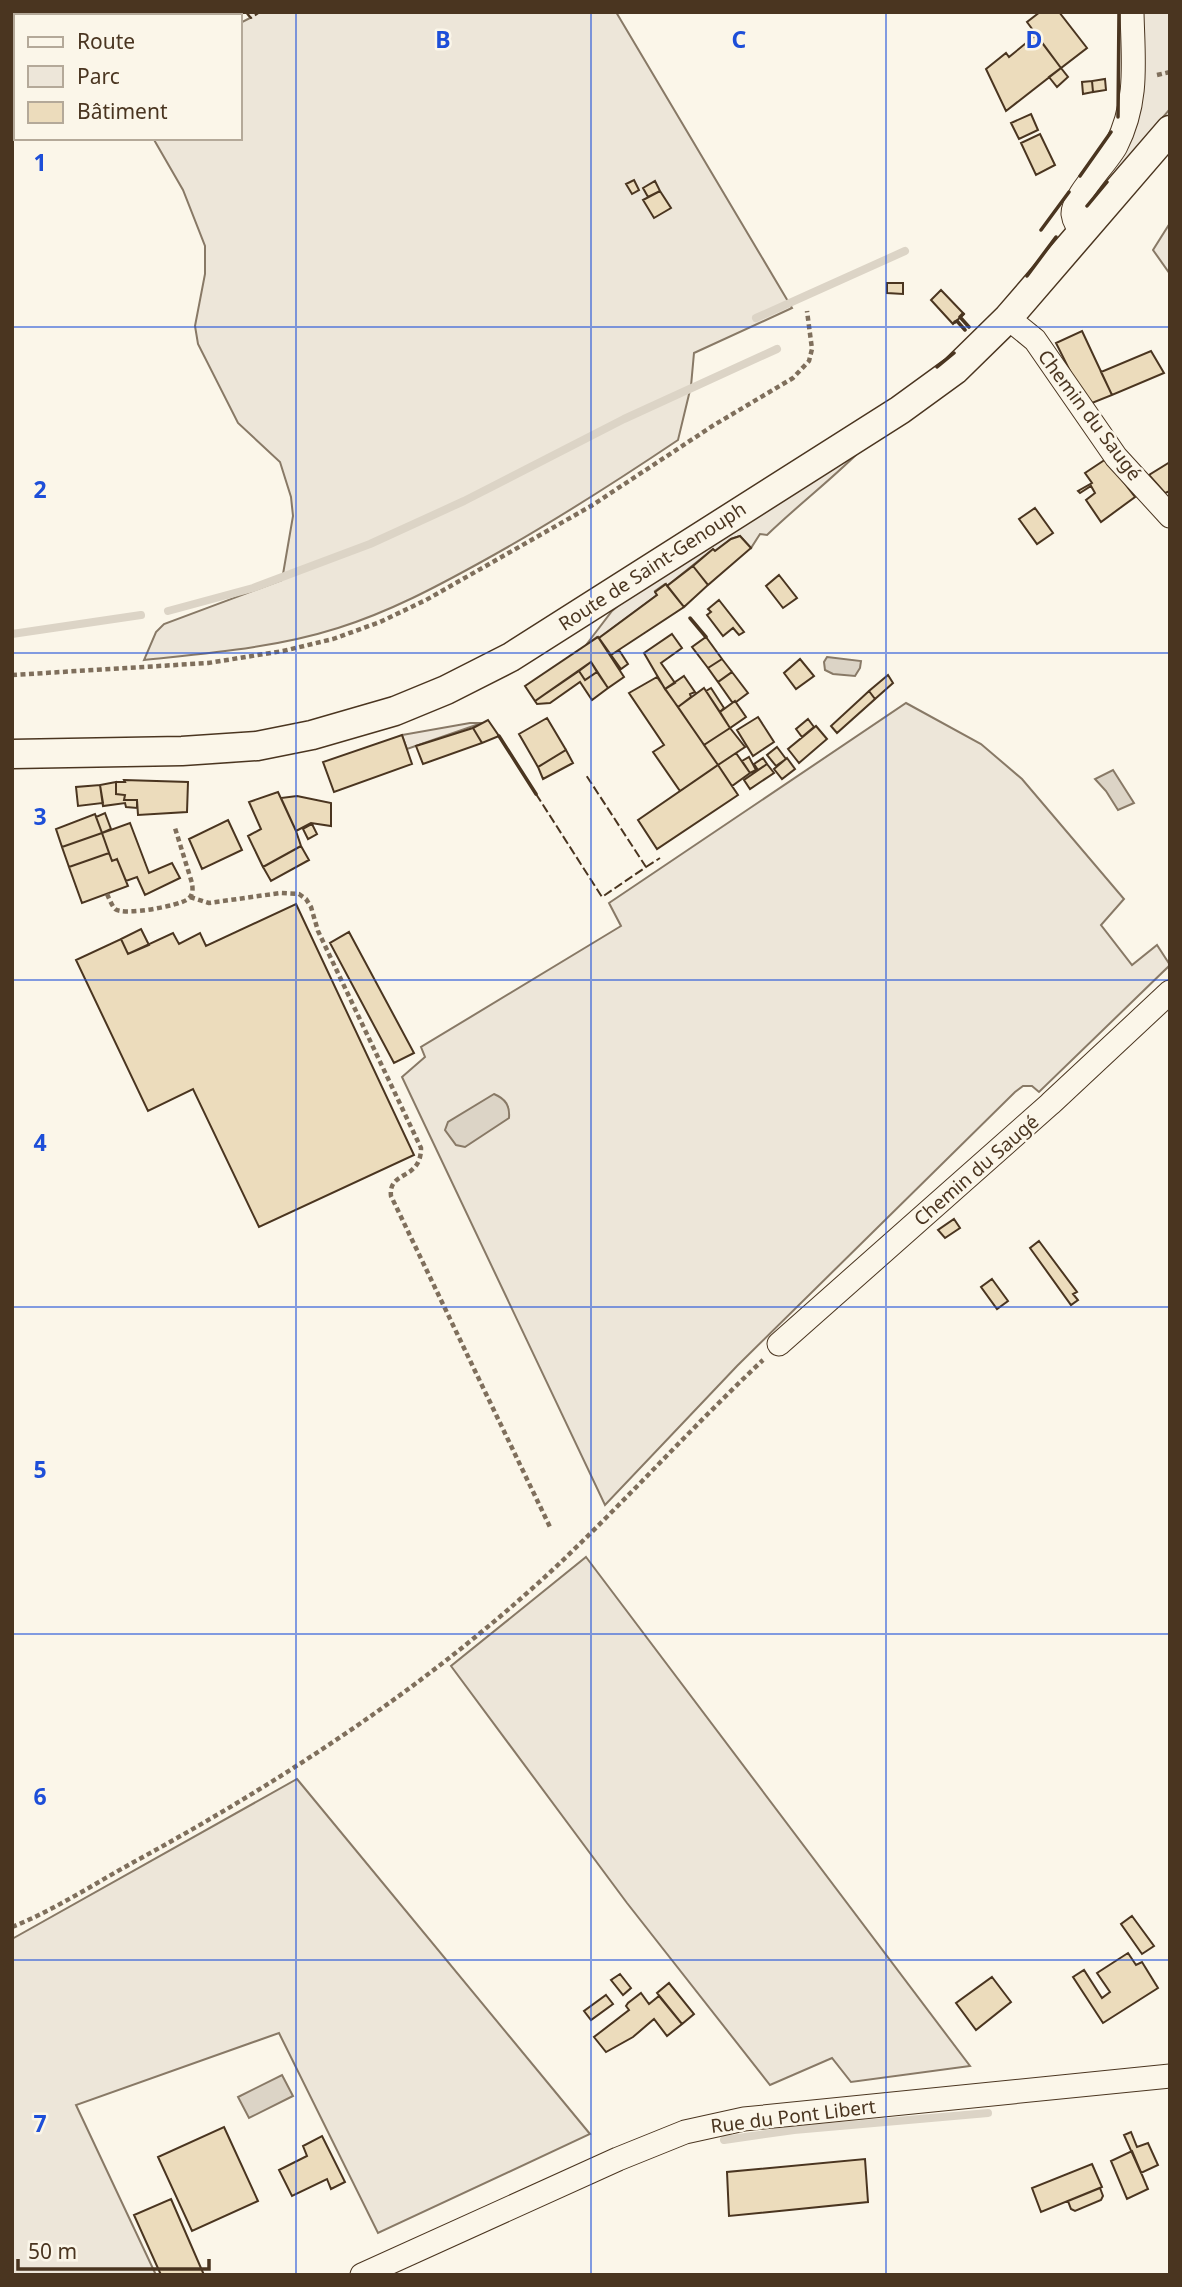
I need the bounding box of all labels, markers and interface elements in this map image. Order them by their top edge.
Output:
legend [14,14,242,140]
text: B [435,23,451,55]
text: C [732,23,747,55]
text: D [1026,23,1042,55]
text: Route [77,27,135,55]
text: Parc [77,62,120,90]
text: Bâtiment [77,97,168,125]
text: 1 [33,146,47,178]
street label: Chemin du Saugé [1032,344,1148,486]
text: 2 [33,473,47,505]
street label: Route de Saint-Genouph [553,496,751,636]
text: 3 [33,800,47,832]
street label: Chemin du Saugé [908,1109,1044,1231]
text: 4 [33,1126,47,1158]
text: 5 [33,1453,47,1485]
text: 6 [33,1780,47,1812]
street label: Rue du Pont Libert [709,2093,877,2139]
text: 7 [33,2107,47,2139]
scale bar [18,2228,208,2272]
text: 50 m [28,2237,77,2265]

